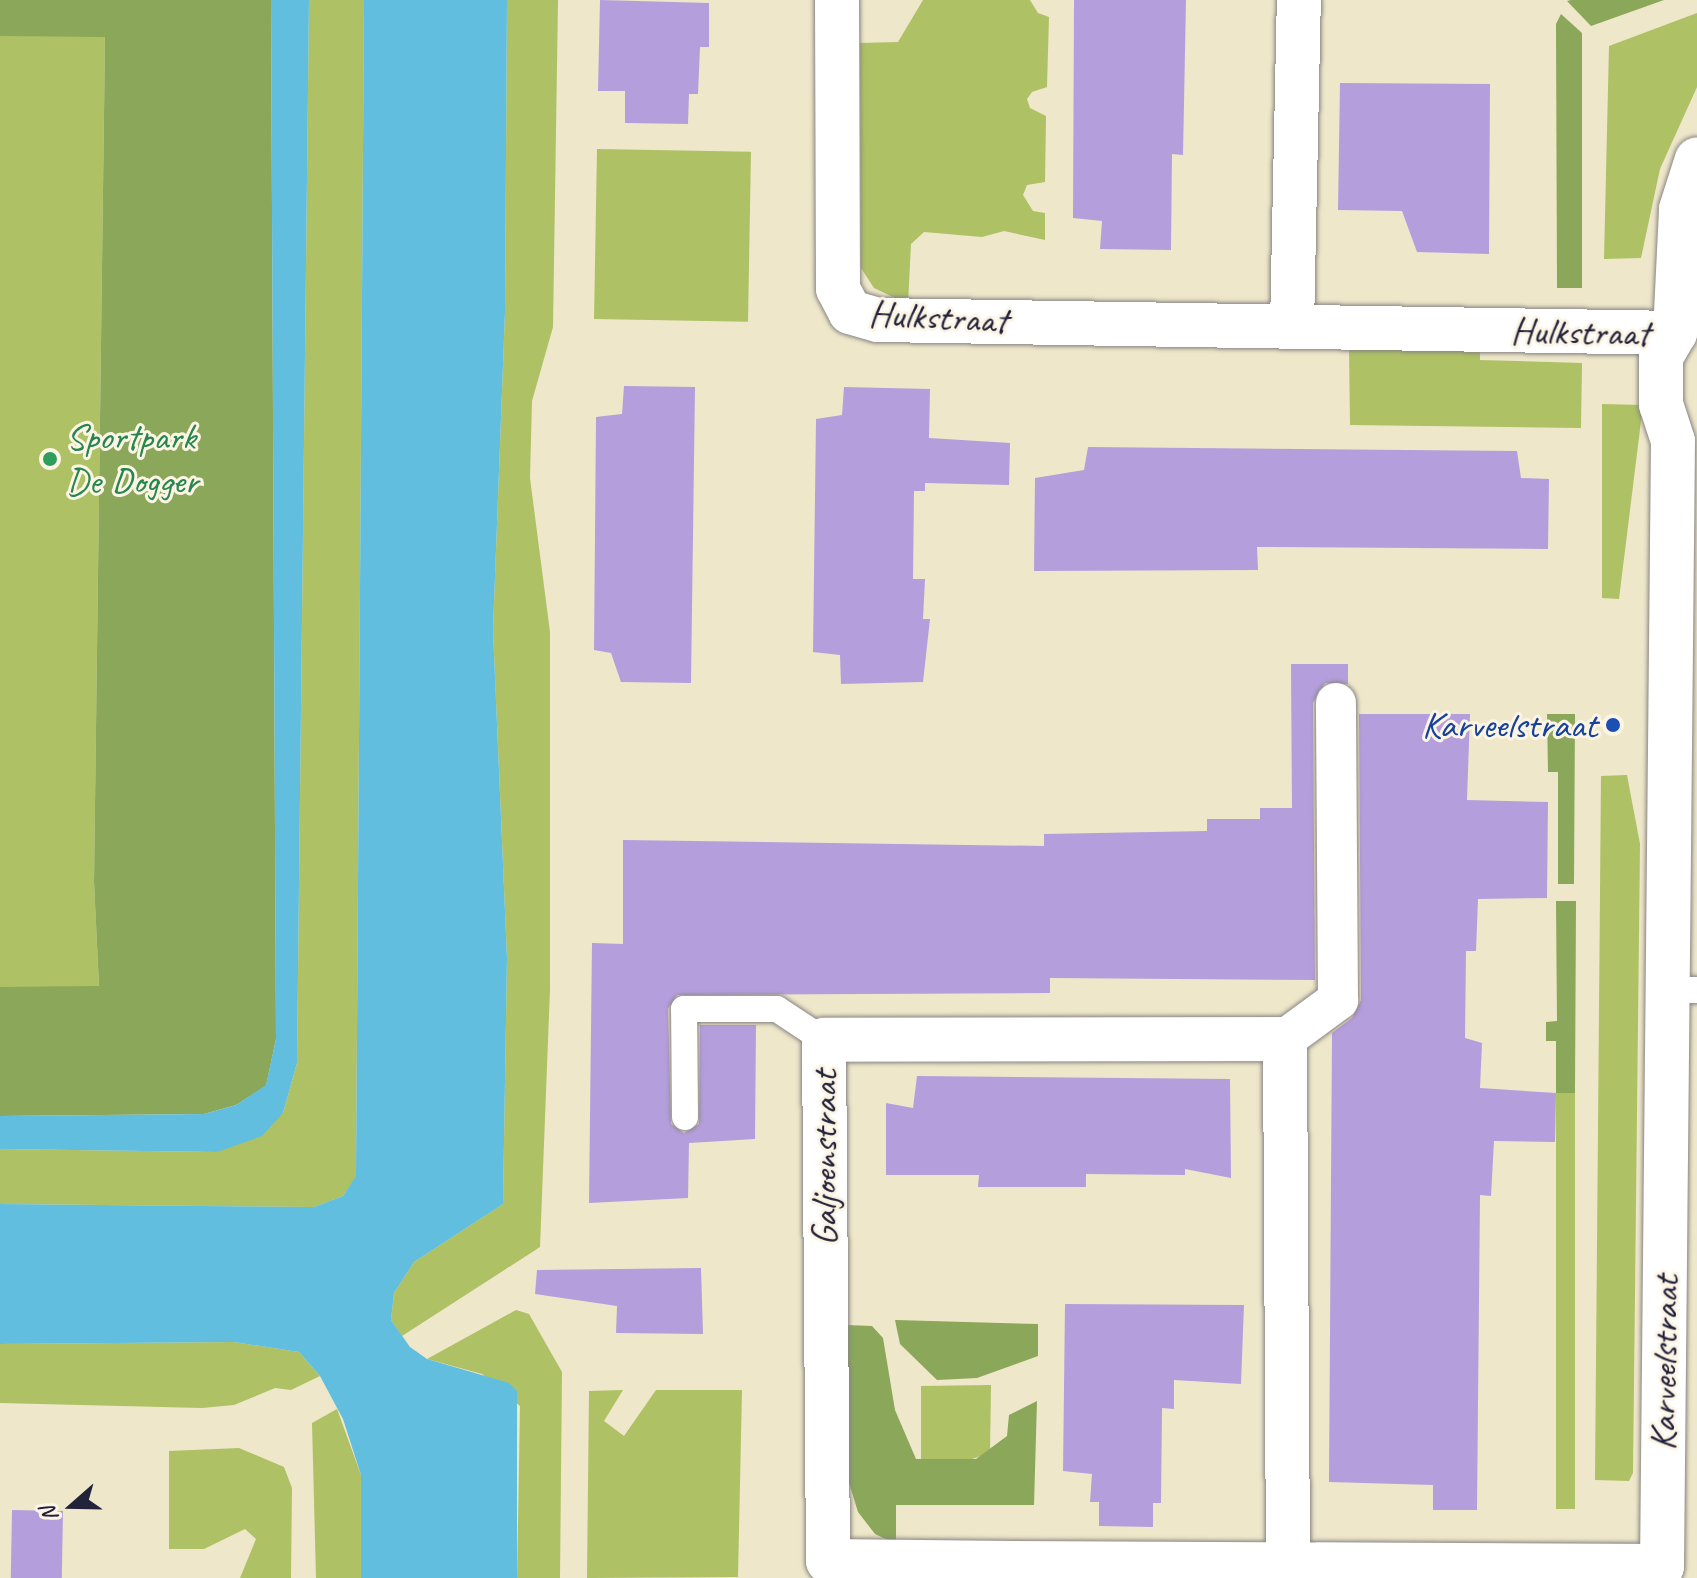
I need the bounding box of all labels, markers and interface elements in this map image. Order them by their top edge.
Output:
street label: Hulkstraat [868,291,1008,343]
street label: Hulkstraat [1510,308,1650,356]
place label: Sportpark De Dogger [66,414,199,504]
marker: Sportpark De Dogger [41,450,59,468]
place label: Karveelstraat [1422,702,1597,748]
marker: Karveelstraat [1604,716,1622,734]
street label: Galjoenstraat [801,1070,847,1246]
street label: Karveelstraat [1640,1275,1688,1451]
north arrow [32,1466,112,1546]
text: N [34,1503,65,1525]

